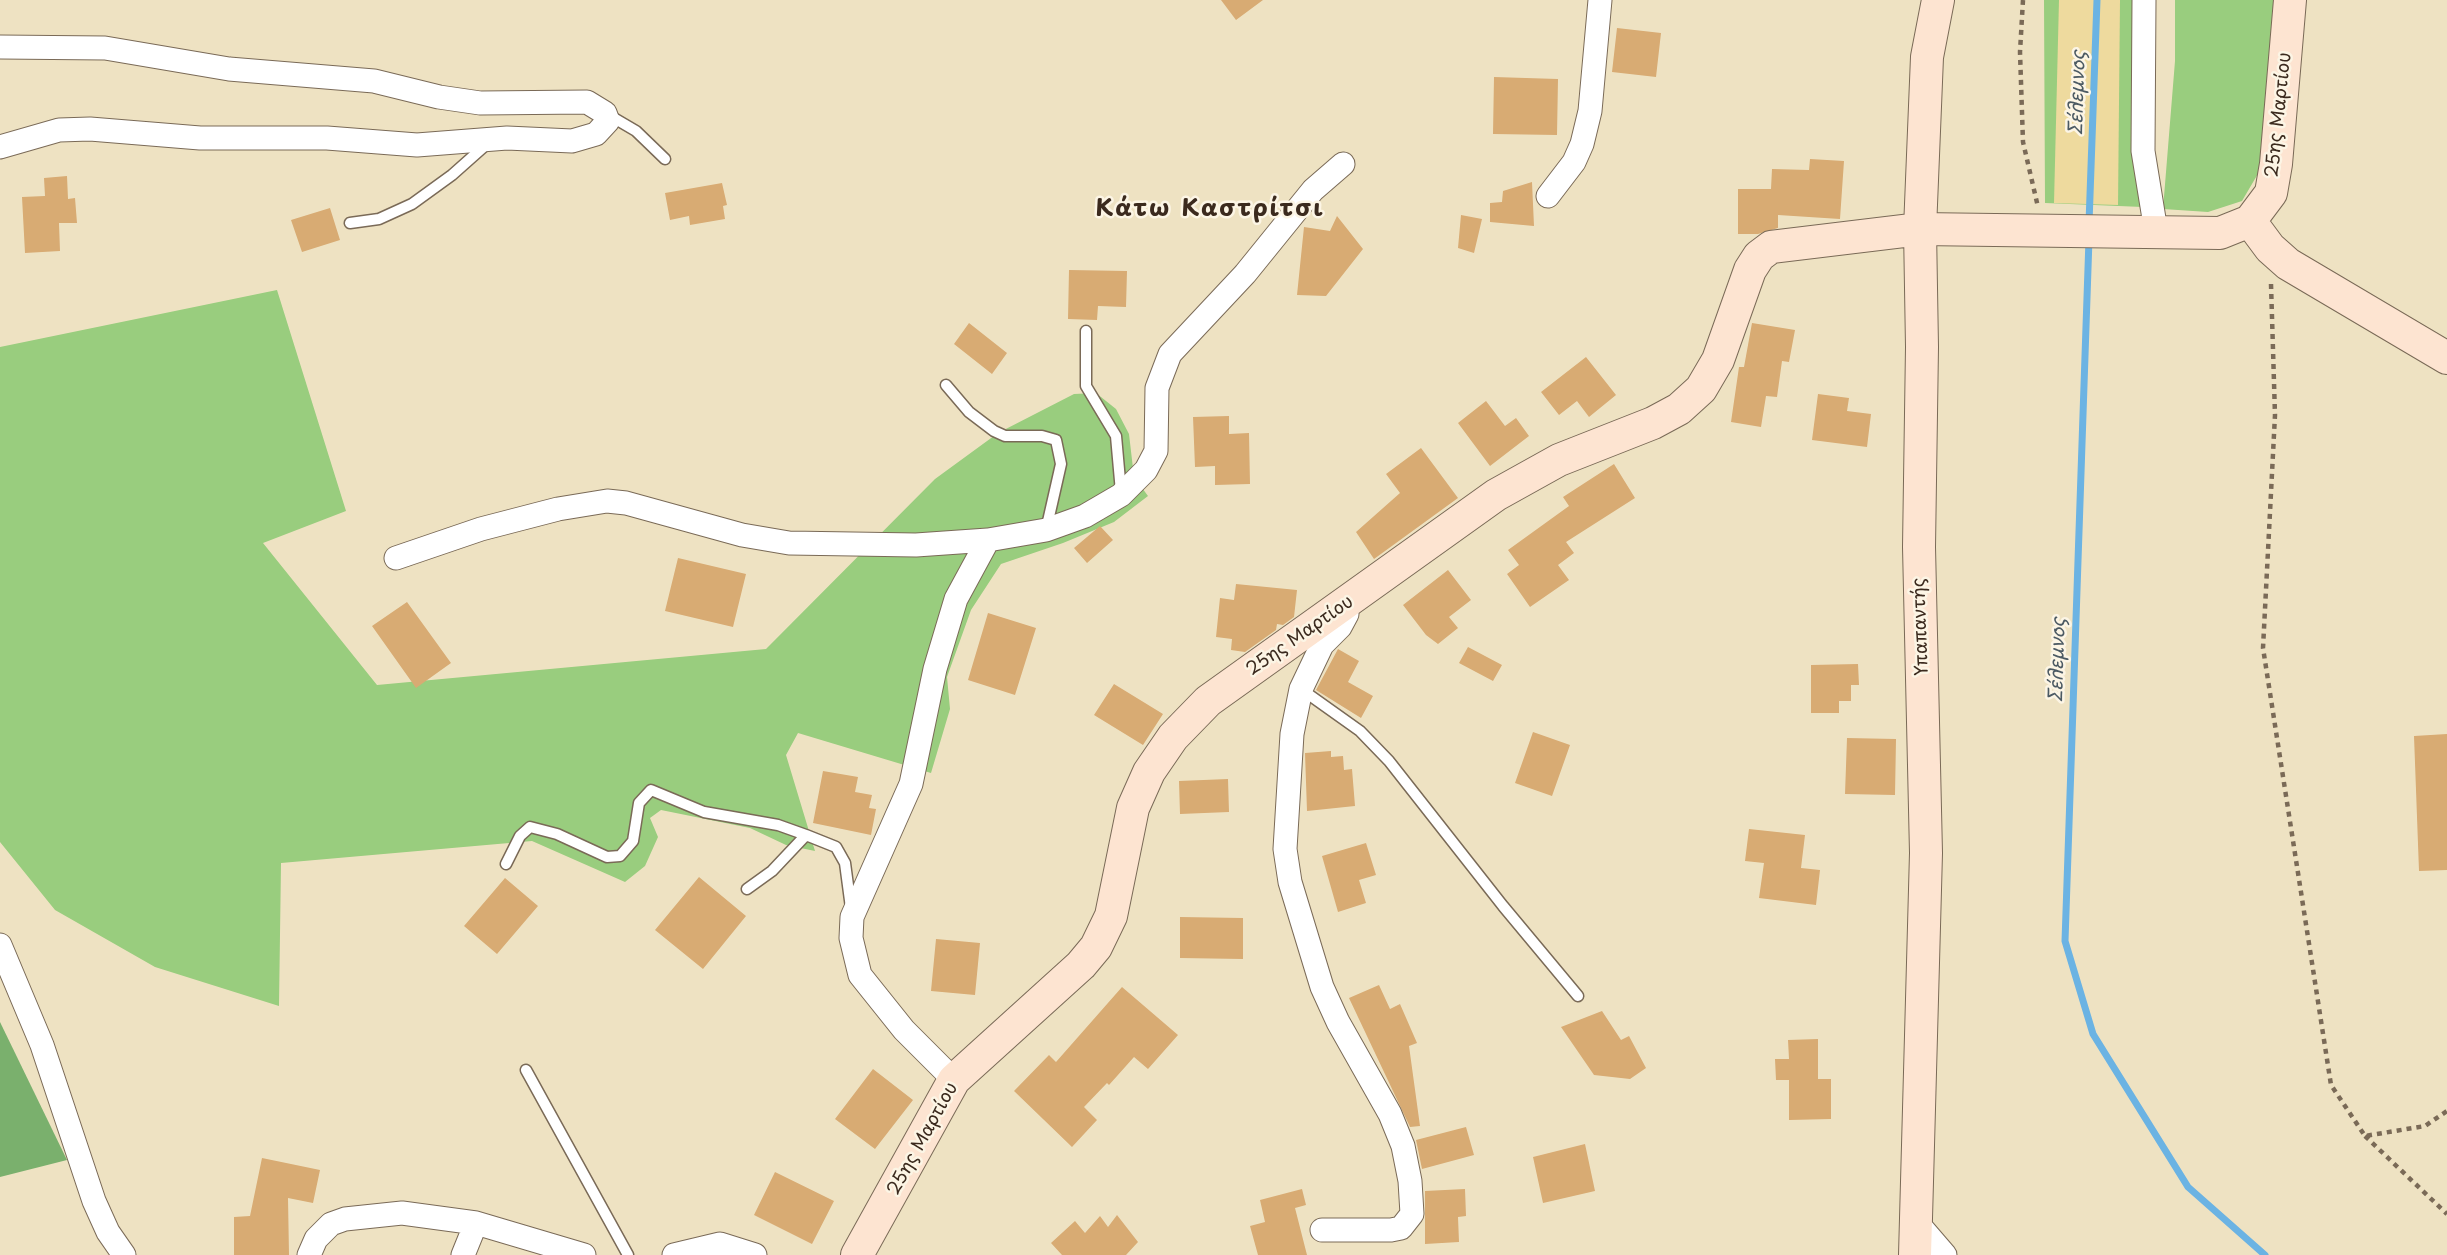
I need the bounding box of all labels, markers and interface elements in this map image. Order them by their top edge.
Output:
water label: Σέλεμνος [2065,51,2091,135]
street label: 25ης Μαρτίου [2262,51,2296,179]
district label: Κάτω Καστρίτσι [1099,195,1321,223]
street label: Υπαπαντής [1908,578,1934,676]
street label: 25ης Μαρτίου [1242,591,1358,681]
water label: Σέλεμνος [2045,618,2071,702]
street label: 25ης Μαρτίου [883,1079,963,1199]

